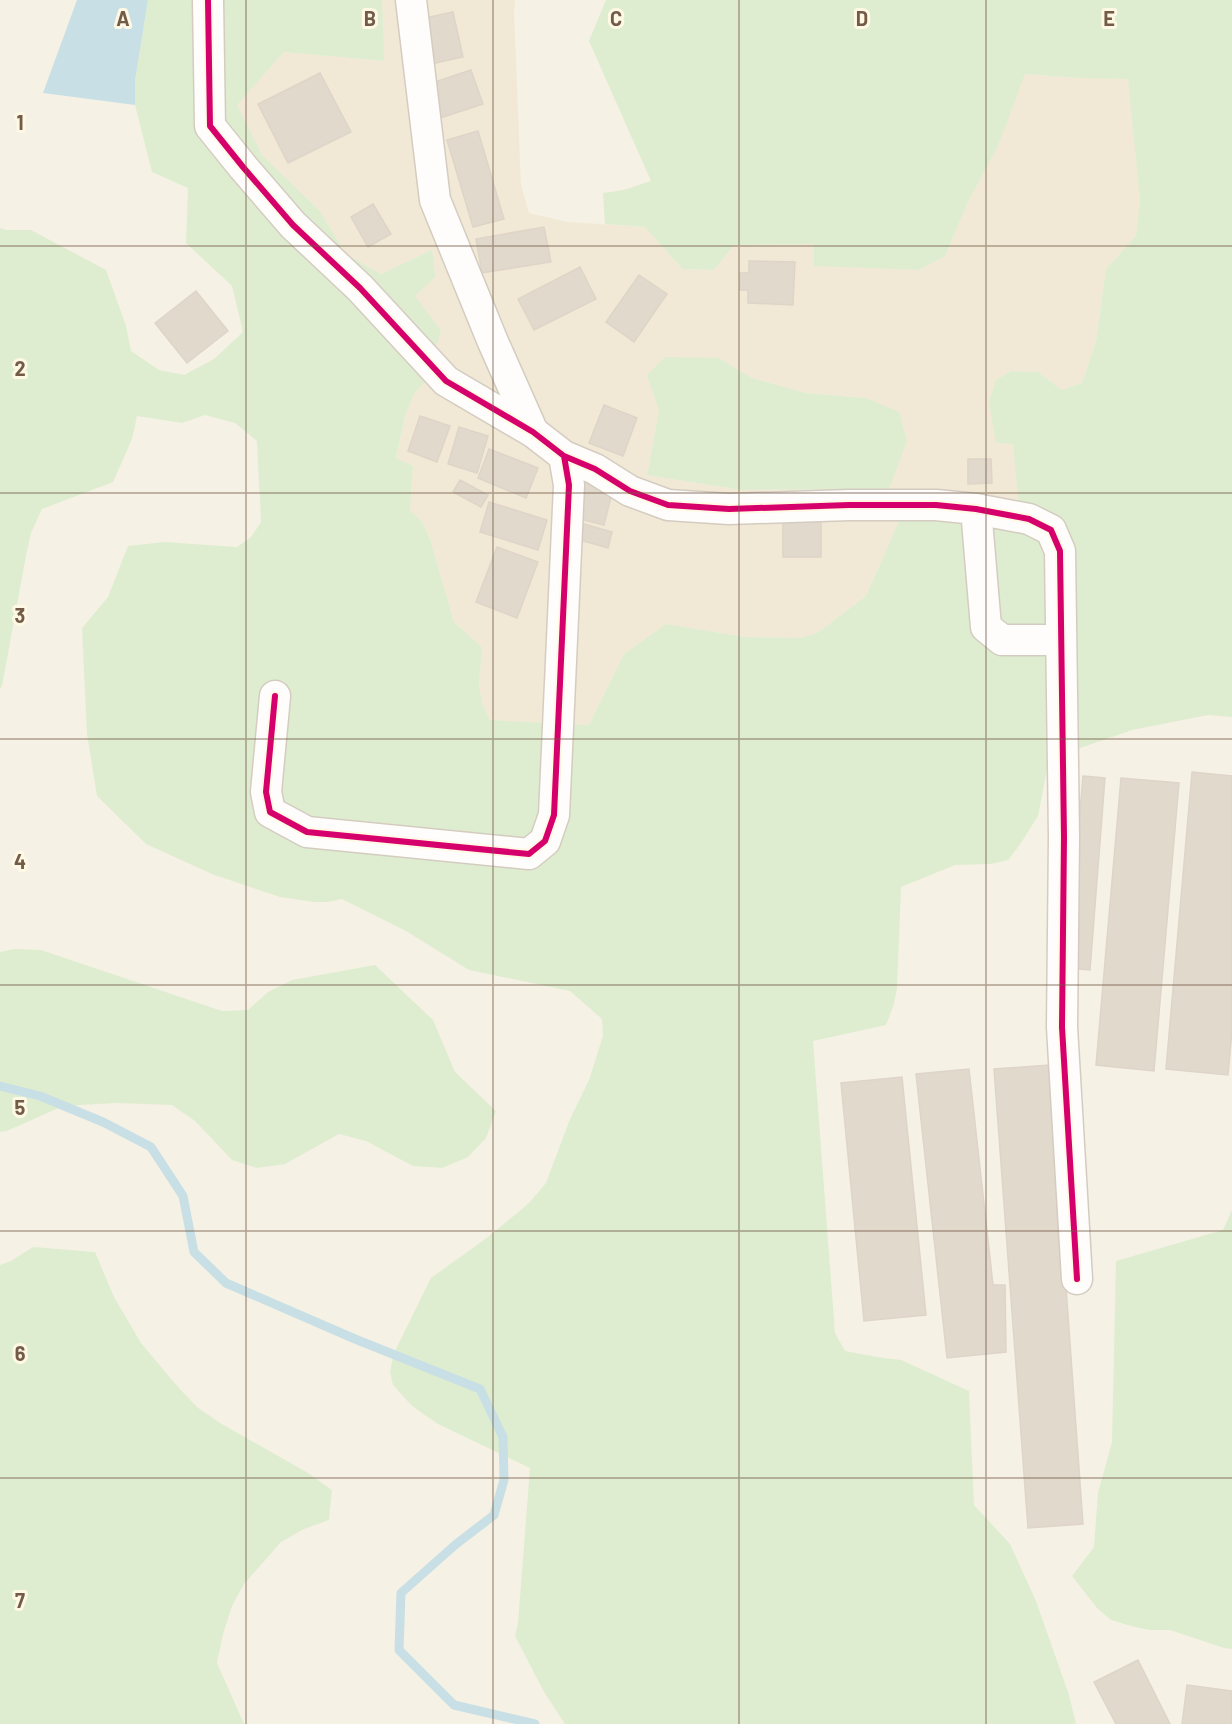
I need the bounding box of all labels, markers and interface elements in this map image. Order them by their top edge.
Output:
text: A [116,6,130,30]
text: B [364,6,376,30]
text: C [610,6,622,30]
text: D [856,6,868,30]
text: E [1103,6,1115,30]
text: 1 [16,110,24,134]
text: 2 [14,356,26,380]
text: 3 [15,603,25,627]
text: 4 [14,849,26,873]
text: 5 [15,1095,26,1119]
text: 6 [15,1341,26,1365]
text: 7 [15,1588,25,1612]

